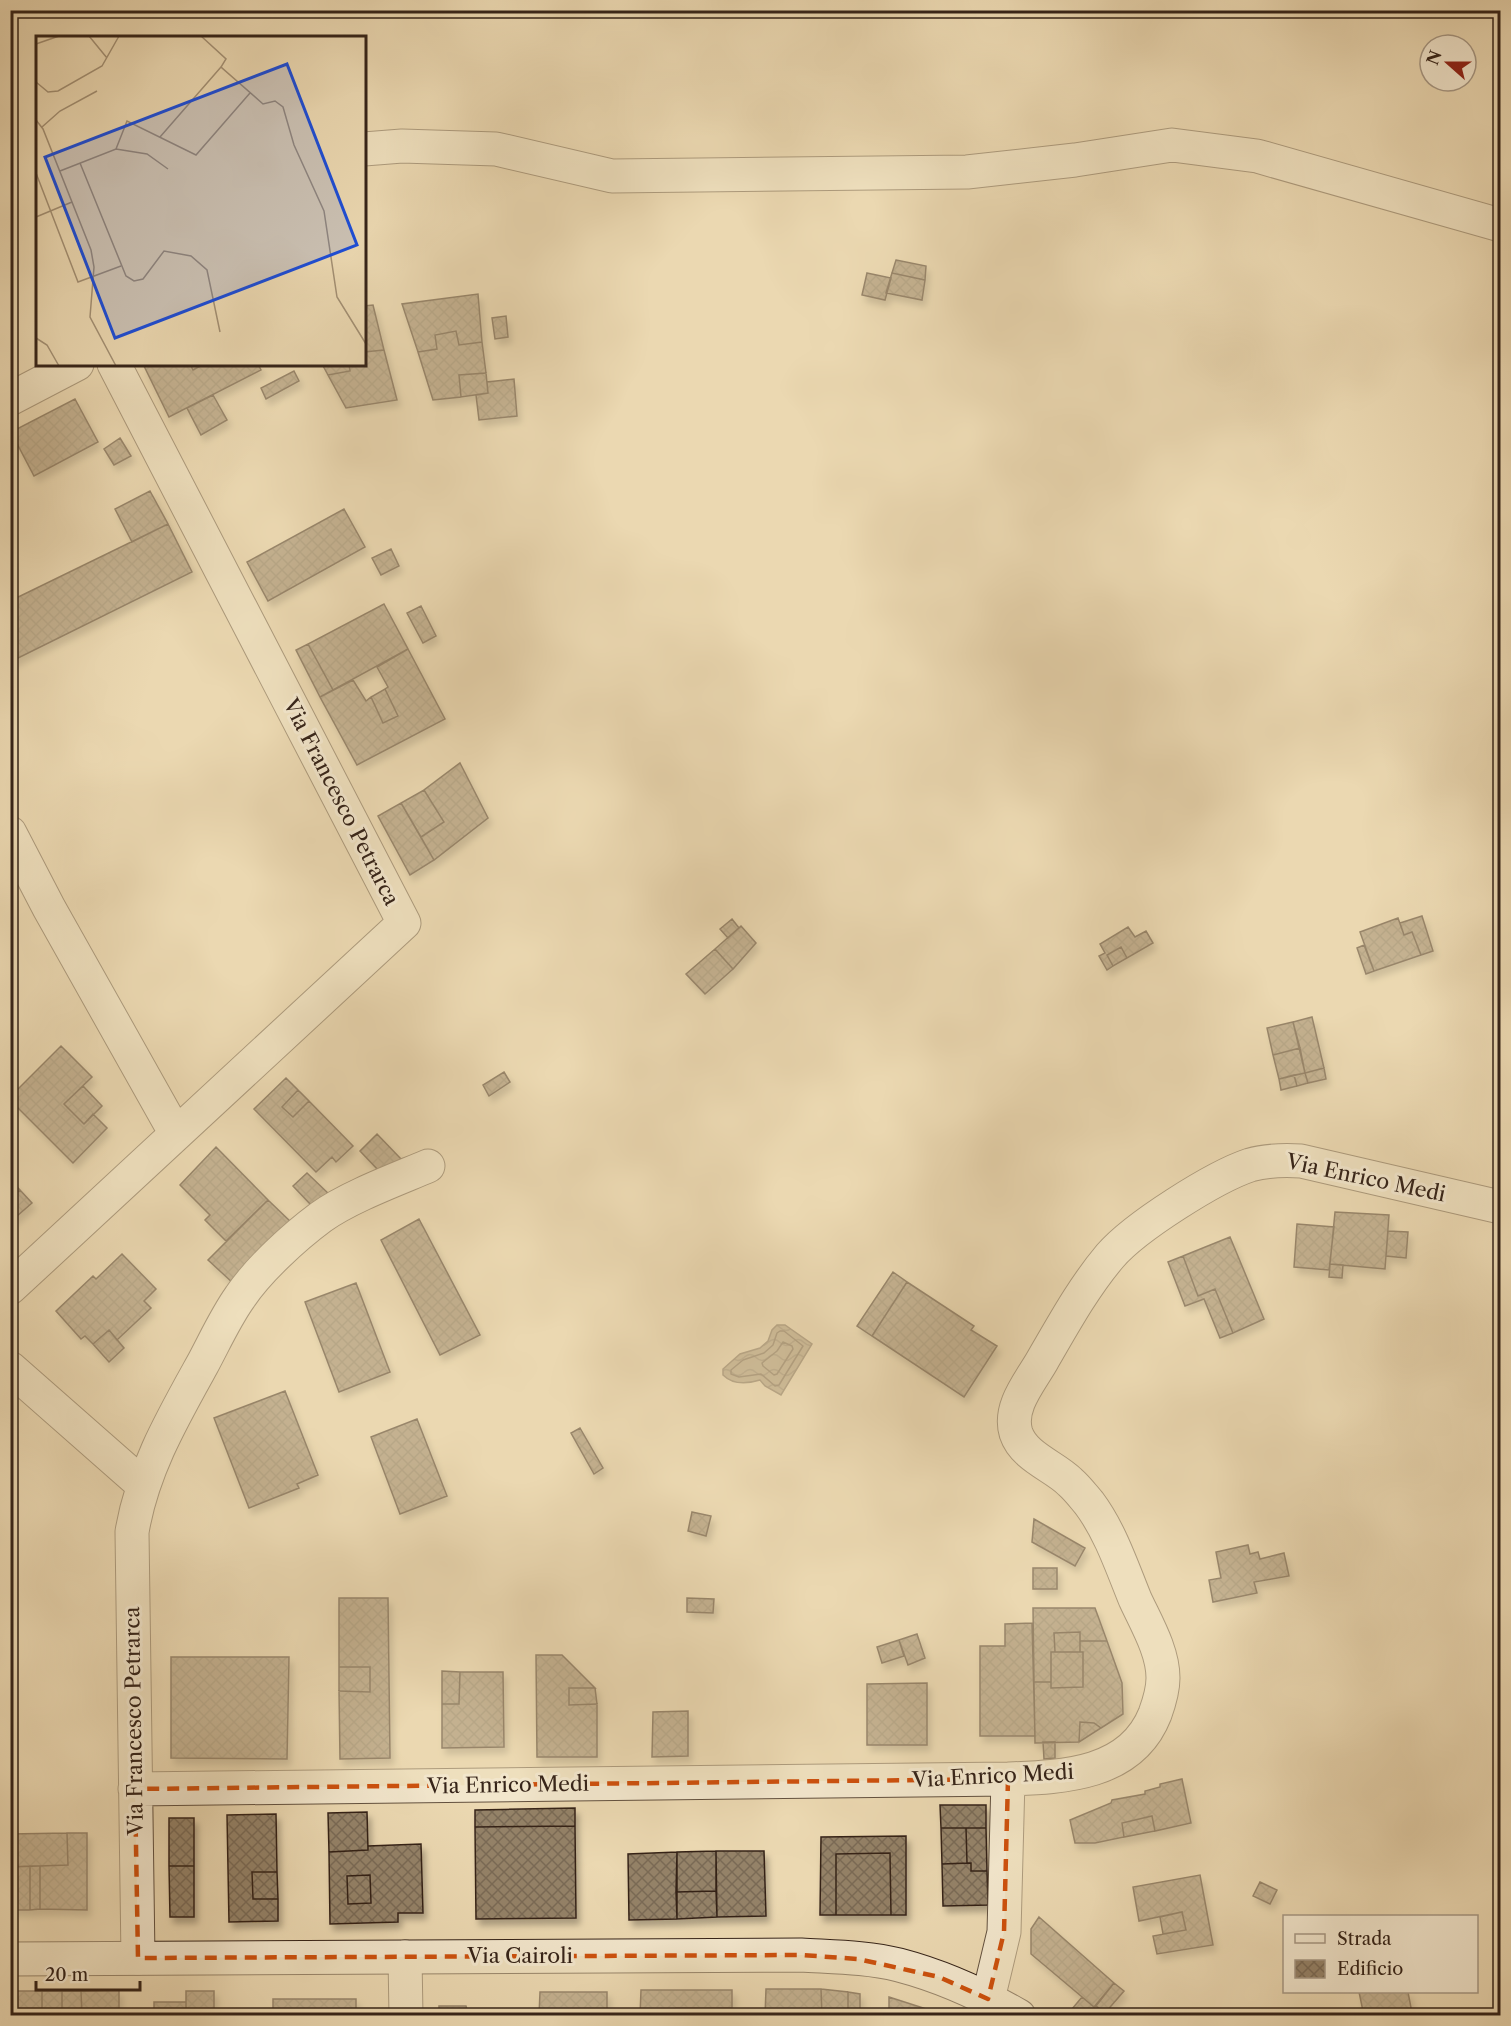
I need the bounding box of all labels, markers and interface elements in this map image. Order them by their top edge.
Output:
north arrow [1418,33,1478,93]
inset map [36,36,366,366]
text: N [1422,47,1446,68]
street label: Via Francesco Petrarca [278,693,405,910]
street label: Via Enrico Medi [1283,1148,1448,1207]
street label: Via Francesco Petrarca [119,1605,148,1837]
street label: Via Enrico Medi [910,1759,1075,1792]
street label: Via Enrico Medi [426,1771,589,1798]
legend [1283,1915,1478,1993]
text: Strada [1337,1928,1392,1950]
street label: Via Cairoli [466,1943,573,1968]
scale bar [36,1954,140,1992]
text: Edificio [1337,1958,1403,1980]
text: 20 m [45,1964,89,1986]

